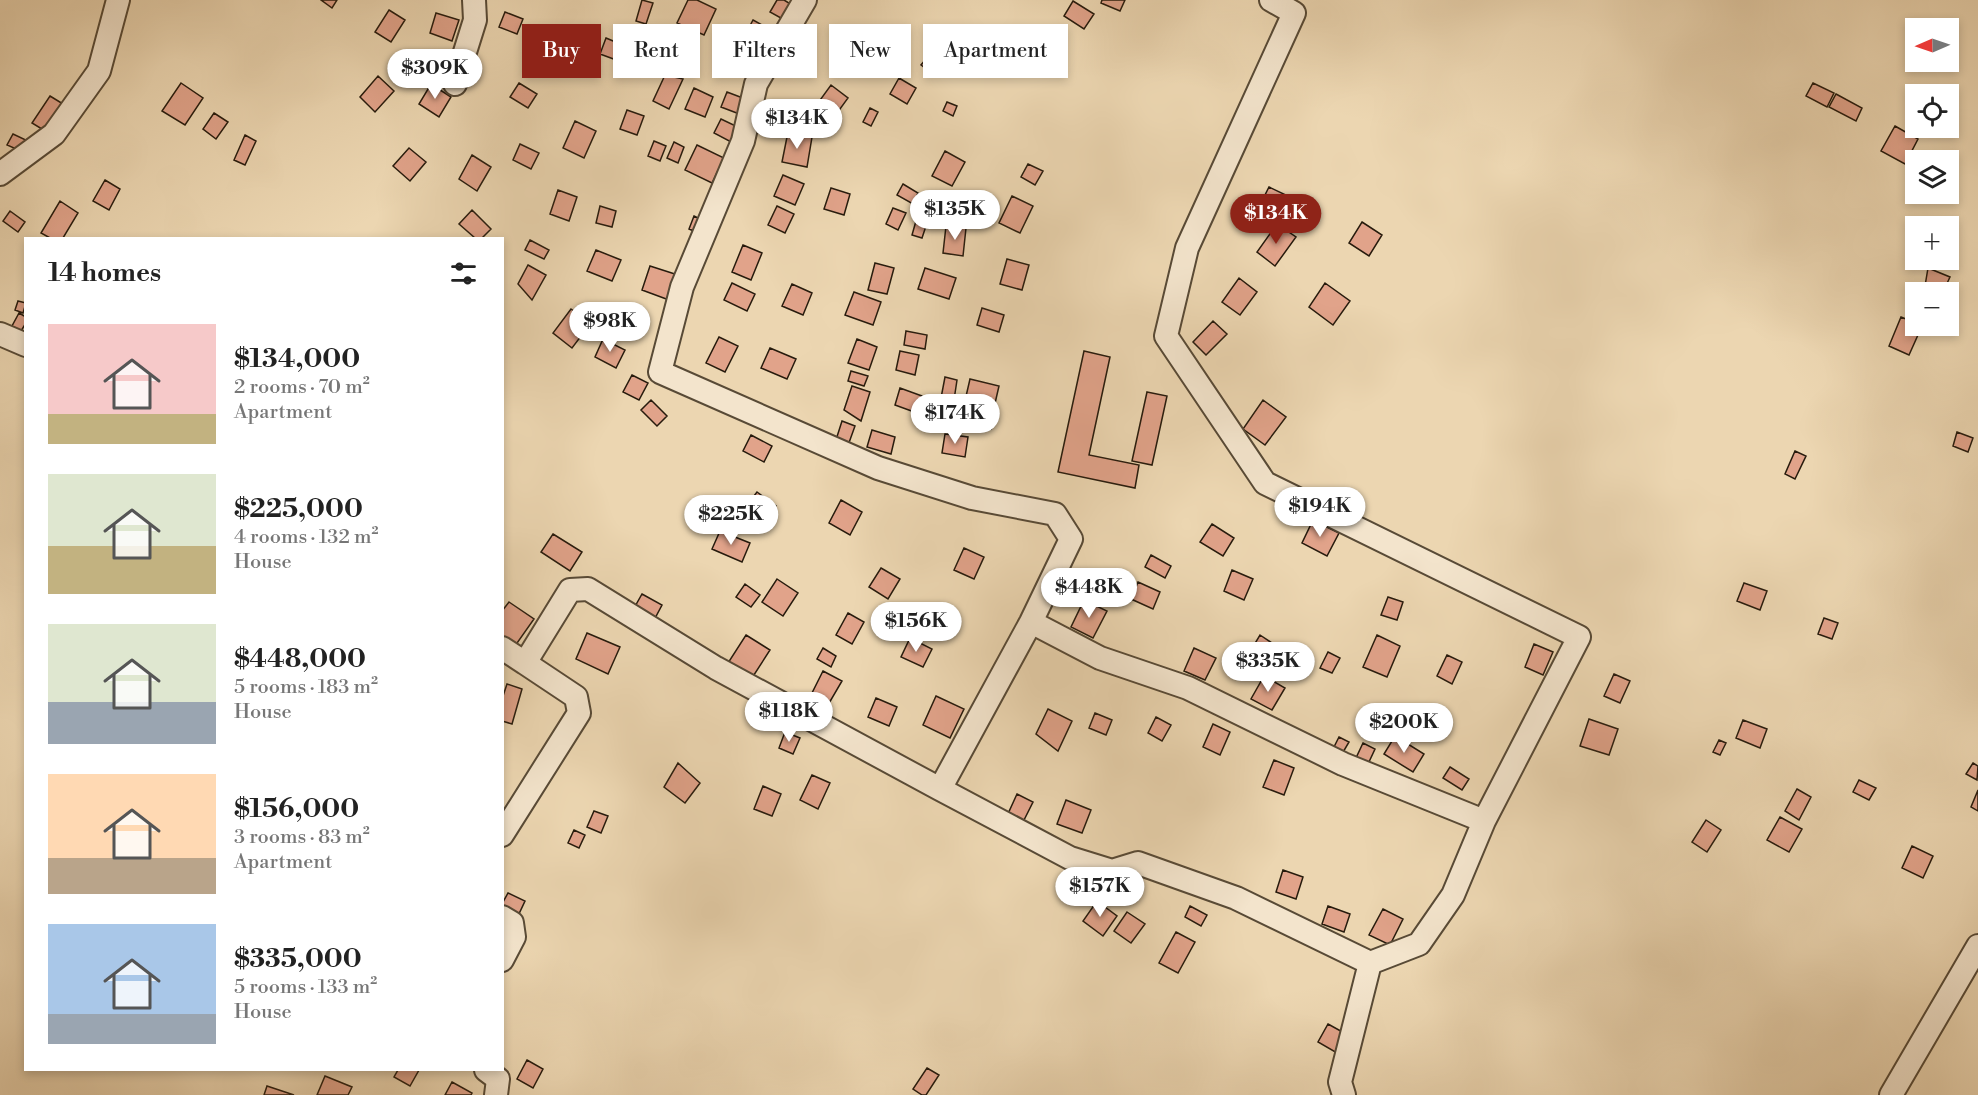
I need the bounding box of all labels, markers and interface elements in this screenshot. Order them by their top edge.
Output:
north arrow [1905,18,1959,72]
map controls [1905,18,1959,336]
chip: Buy [522,24,601,78]
chip: Rent [613,24,700,78]
chip: Filters [712,24,817,78]
chip: New [829,24,911,78]
chip: Apartment [923,24,1068,78]
pin: $309K [393,49,477,100]
text: $309K [401,56,469,81]
button: locate [1905,84,1959,138]
pin: $134K [755,99,839,150]
text: $134K [765,106,829,131]
button: layers [1905,150,1959,204]
pin: $135K [913,190,997,241]
pin: $134K [1234,194,1318,245]
text: $135K [924,197,986,222]
text: $134K [1244,201,1308,226]
button: + [1905,216,1959,270]
text: 14 homes [48,257,161,289]
icon: filters [447,257,480,290]
button: − [1905,282,1959,336]
pin: $98K [574,302,646,353]
text: $98K [583,309,637,334]
text: $134,000 [234,343,360,375]
icon: home [96,348,168,420]
text: 2 rooms · 70 m² [234,375,370,400]
pin: $174K [913,394,997,445]
text: Apartment [234,400,332,425]
text: $174K [925,401,985,426]
pin: $194K [1278,487,1362,538]
text: $225,000 [234,493,363,525]
text: $194K [1288,494,1352,519]
pin: $225K [689,495,773,546]
icon: home [96,498,168,570]
text: $225K [698,502,764,527]
text: 4 rooms · 132 m² [234,525,378,550]
text: House [234,550,292,575]
pin: $448K [1047,568,1131,619]
text: $448K [1055,575,1123,600]
pin: $156K [874,602,958,653]
text: $156K [885,609,947,634]
pin: $335K [1226,642,1310,693]
text: $448,000 [234,643,366,675]
icon: home [96,648,168,720]
text: $335K [1236,649,1300,674]
text: 5 rooms · 183 m² [234,675,378,700]
pin: $118K [747,692,831,743]
text: $118K [759,699,819,724]
text: House [234,700,292,725]
pin: $200K [1362,703,1446,754]
text: $200K [1369,710,1439,735]
text: $156,000 [234,793,359,825]
icon: home [96,798,168,870]
text: 3 rooms · 83 m² [234,825,370,850]
text: Apartment [234,850,332,875]
pin: $157K [1058,867,1142,918]
text: $157K [1069,874,1131,899]
text: $335,000 [234,943,362,975]
icon: home [96,948,168,1020]
text: 5 rooms · 133 m² [234,975,377,1000]
text: House [234,1000,292,1025]

